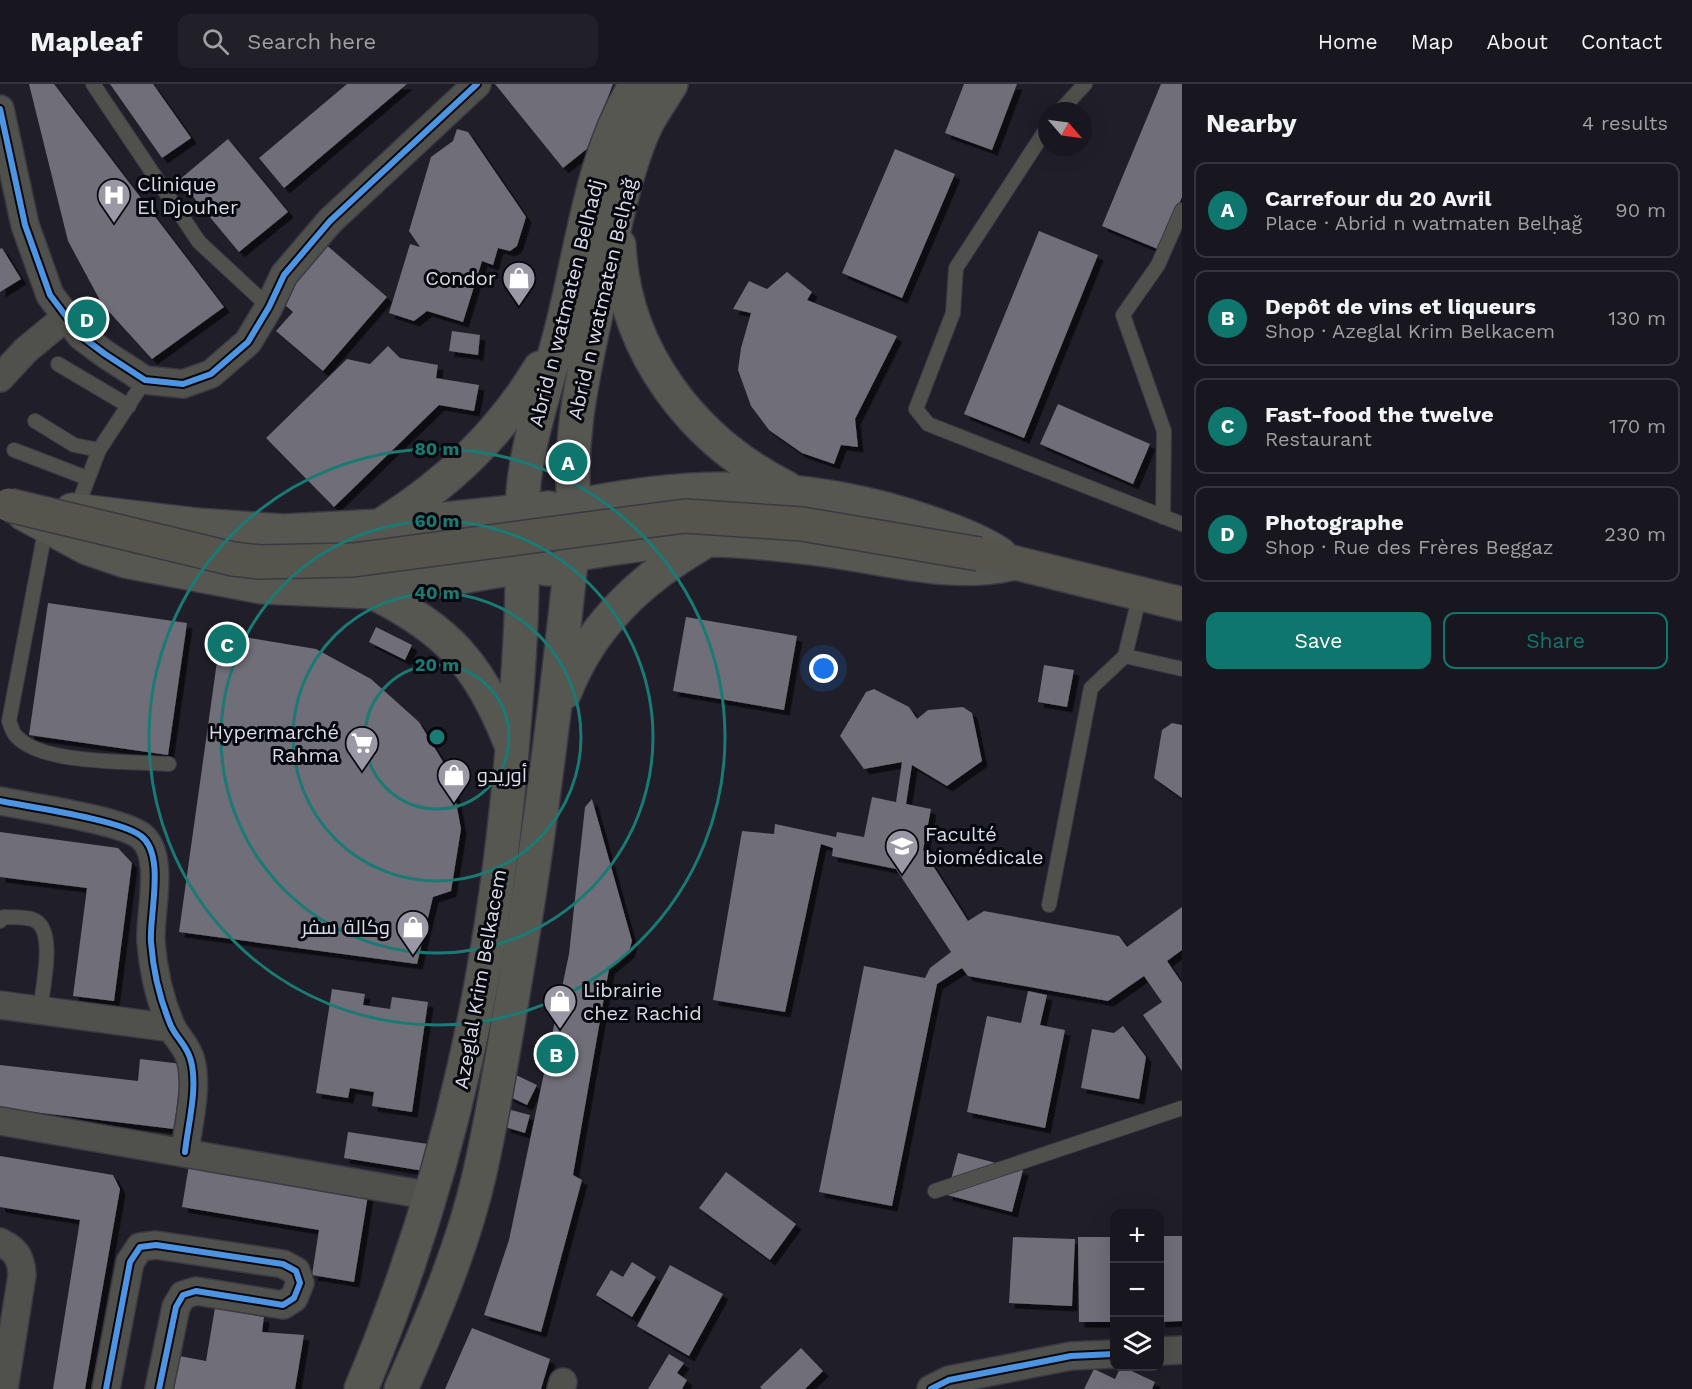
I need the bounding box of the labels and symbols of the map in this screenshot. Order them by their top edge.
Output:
north arrow [1038,102,1092,156]
place label: Clinique El Djouher [137,172,238,219]
street label: Abrid n watmaten Belḥaǧ [562,175,642,422]
hospital icon: Clinique El Djouher [96,177,132,224]
street label: Abrid n watmaten Belhadj [524,177,608,429]
shop icon: Condor [501,260,537,307]
place label: Condor [425,266,496,290]
pin: D [68,296,106,342]
text: 80 m [415,438,459,459]
pin: A [548,440,588,484]
text: 60 m [415,510,459,531]
text: 40 m [414,582,460,603]
pin: C [208,622,246,666]
text: 20 m [415,654,459,675]
your location [809,654,838,683]
place label: Hypermarché Rahma [208,720,339,767]
supermarket icon: Hypermarché Rahma [344,725,380,772]
centre of rings [427,727,447,747]
shop icon: أوريدو [436,757,472,804]
place label: أوريدو [477,763,527,787]
place label: Faculté biomédicale [925,822,1044,869]
school or university icon: Faculté biomédicale [884,828,920,875]
street label: Azeglal Krim Belkacem [449,867,511,1091]
shop icon: وكالة سفر [395,909,431,956]
place label: وكالة سفر [301,915,390,939]
place label: Librairie chez Rachid [583,978,702,1025]
shop icon: Librairie chez Rachid [542,983,578,1030]
pin: B [536,1032,576,1076]

